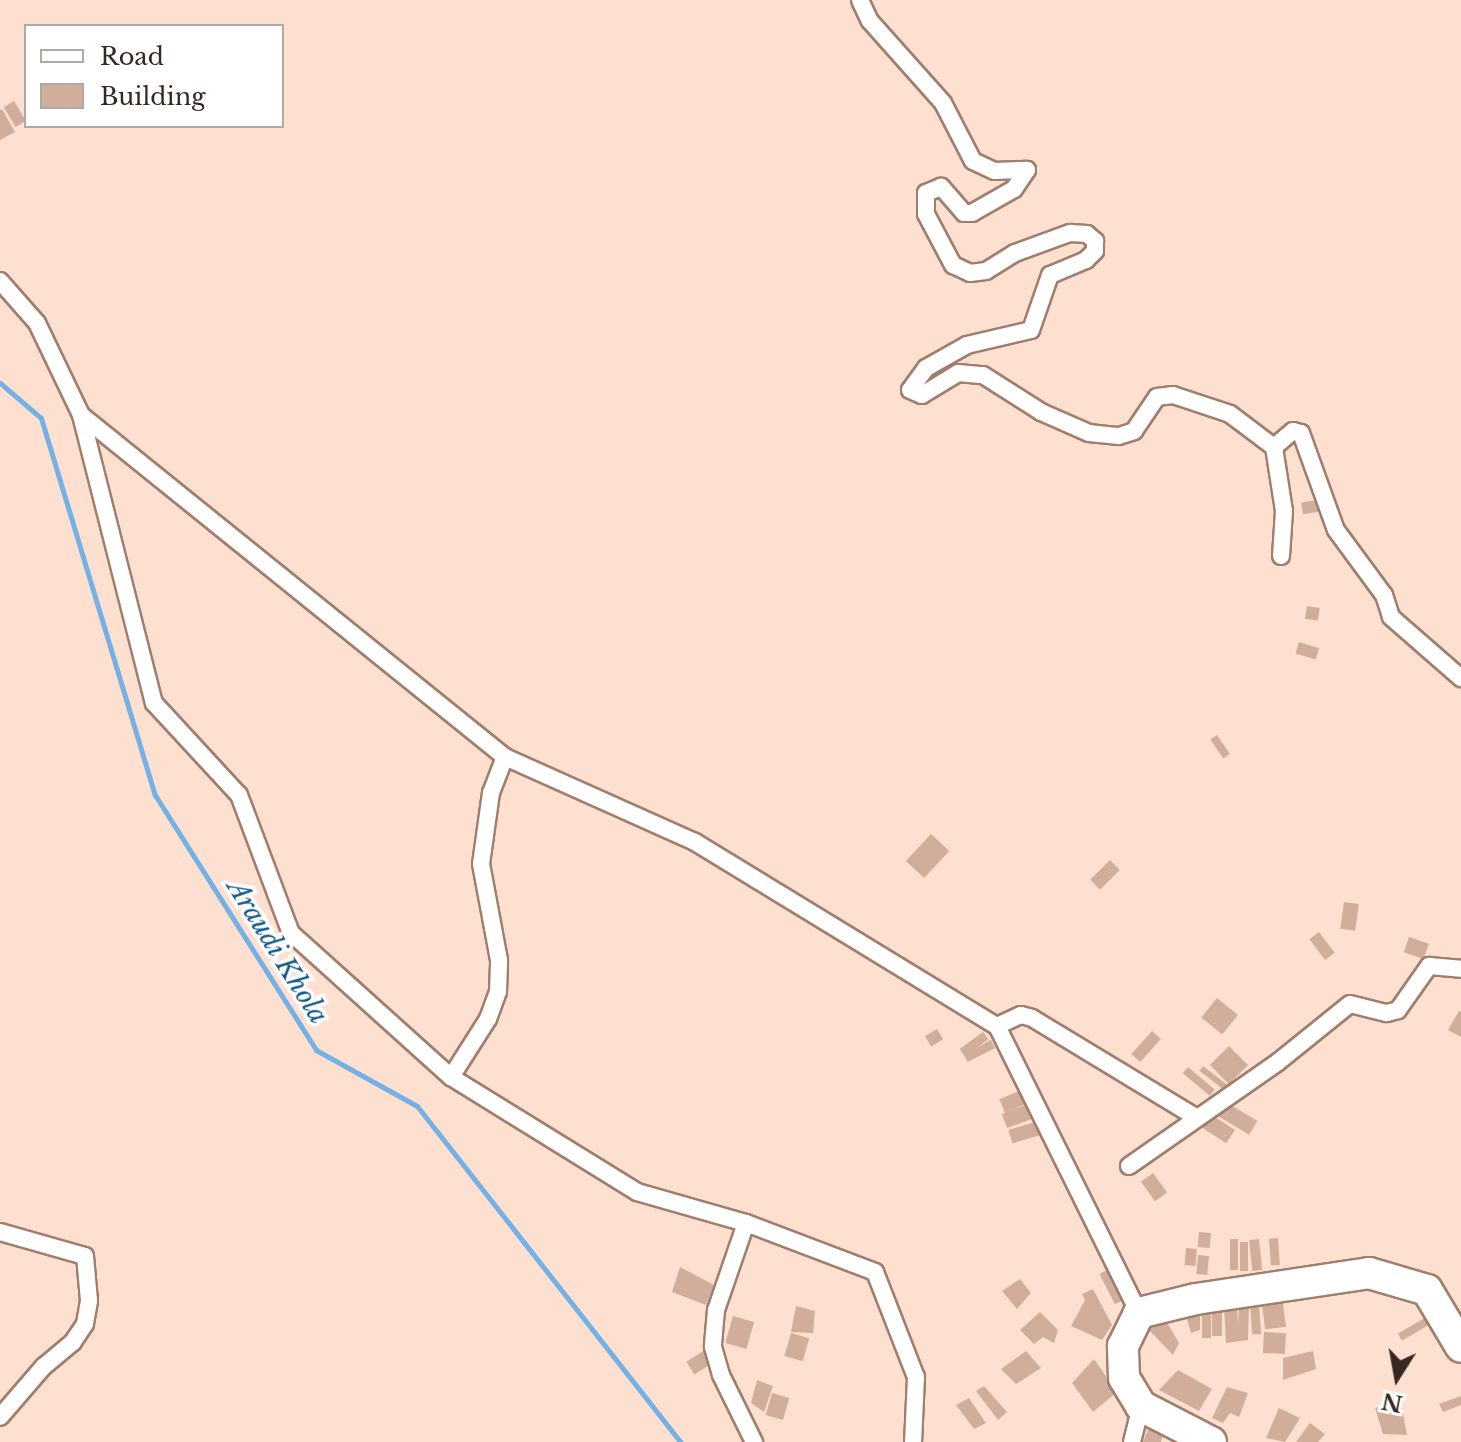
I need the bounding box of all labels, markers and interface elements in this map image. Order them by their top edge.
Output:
legend [24,24,284,128]
text: Road [100,42,164,71]
text: Building [100,82,206,111]
water label: Araudi Khola [220,874,334,1030]
north arrow [1357,1338,1437,1418]
text: N [1380,1387,1405,1417]

